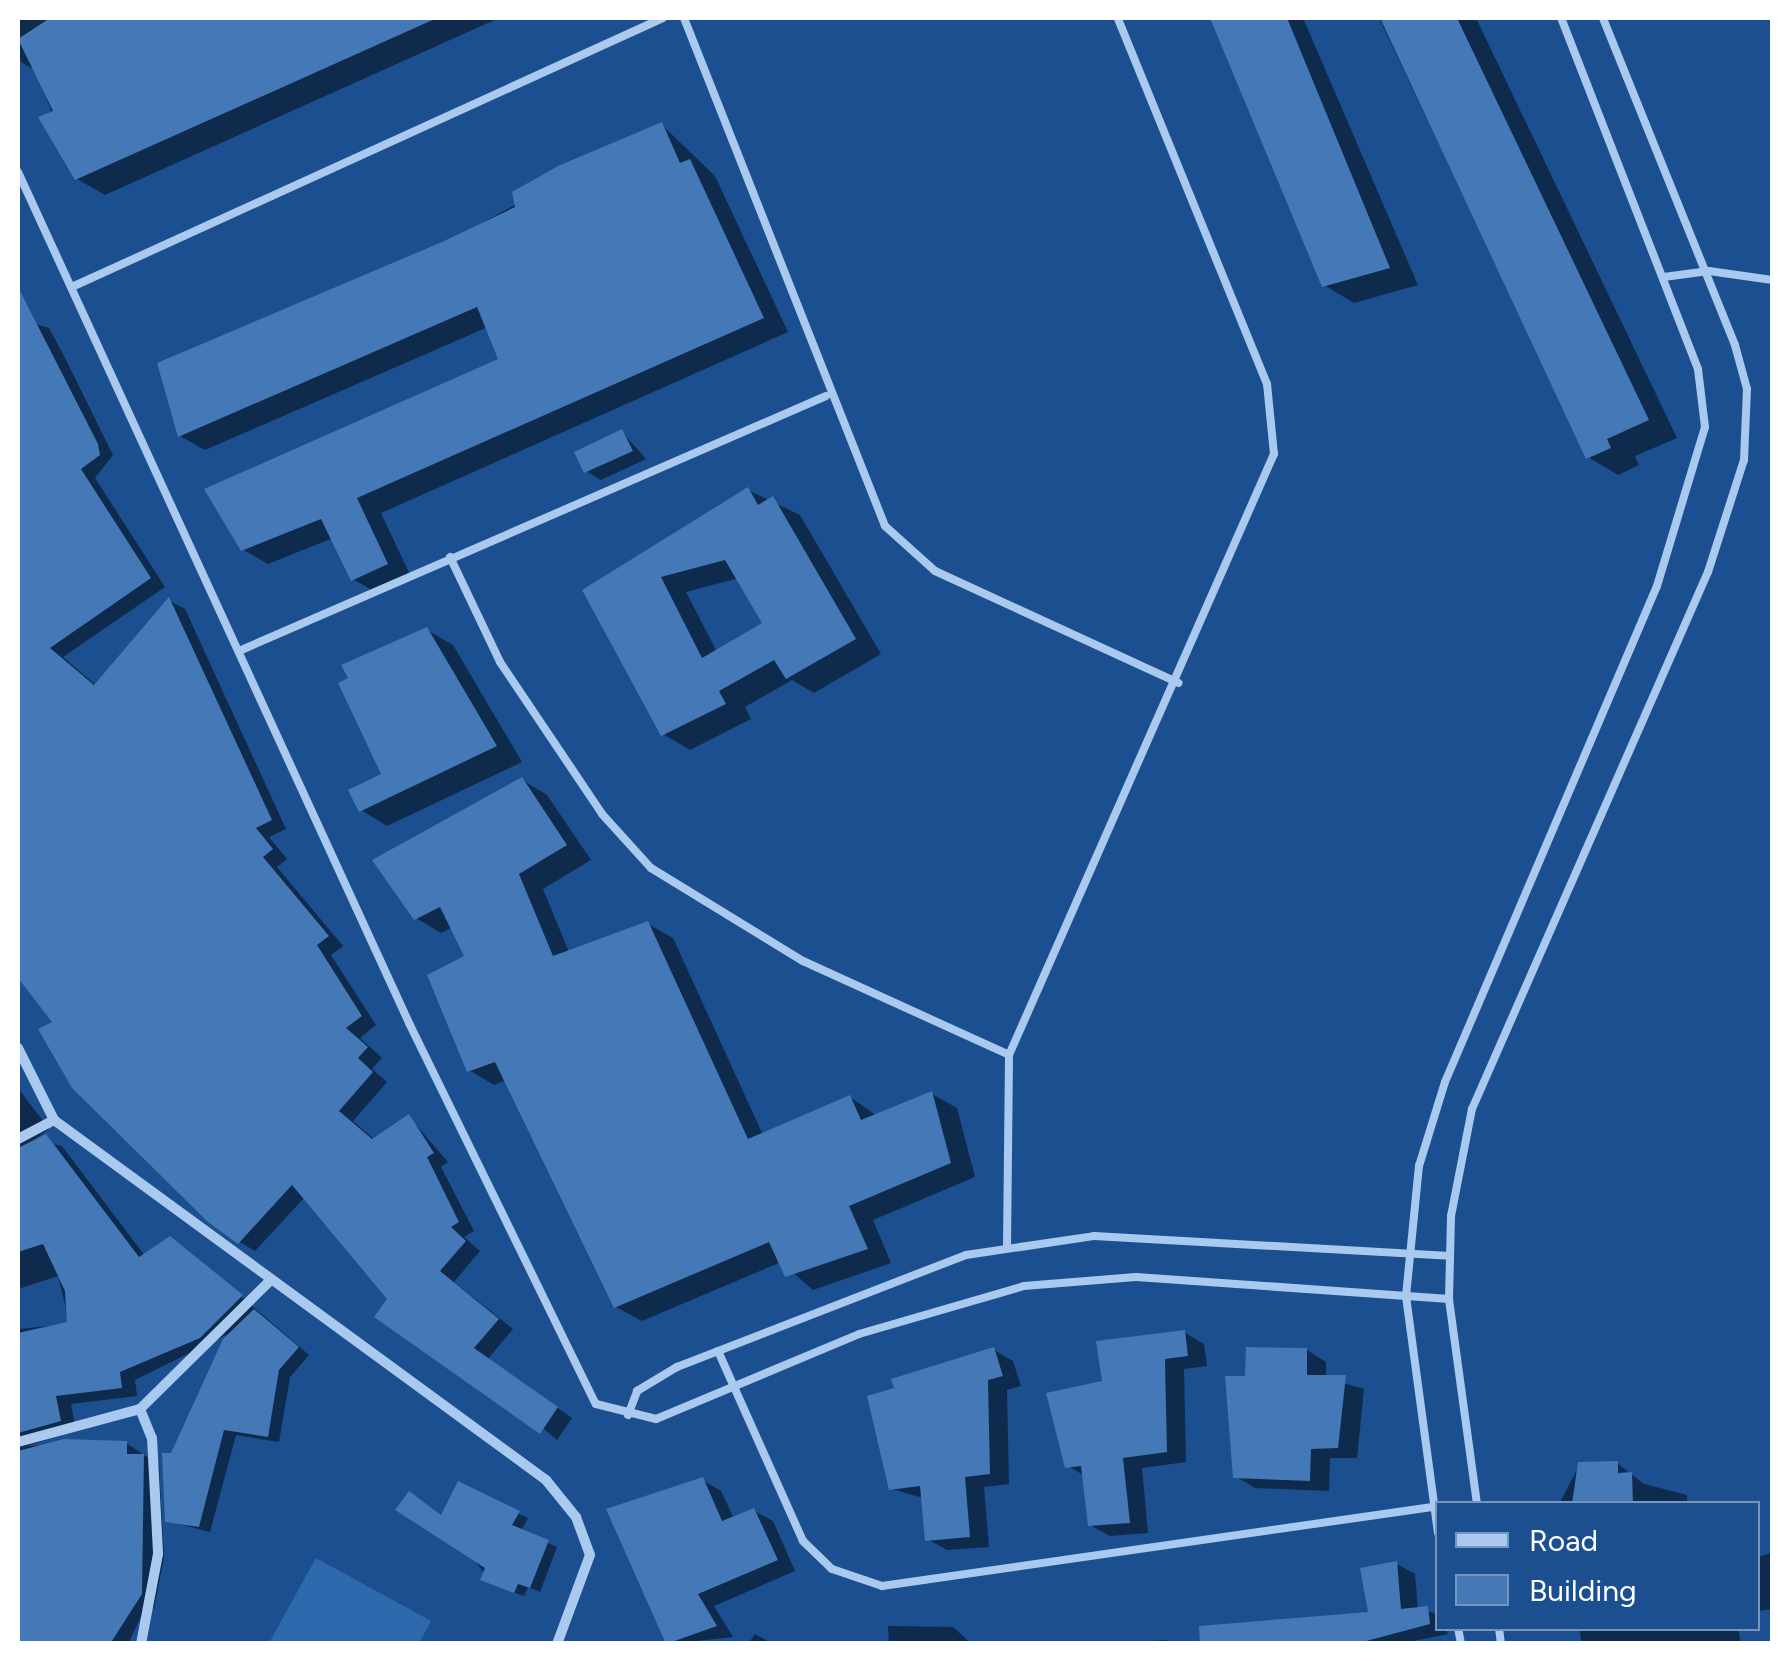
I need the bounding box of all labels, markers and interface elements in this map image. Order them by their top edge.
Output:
legend [1435,1501,1760,1631]
text: Road [1529,1522,1598,1559]
text: Building [1529,1572,1637,1609]

